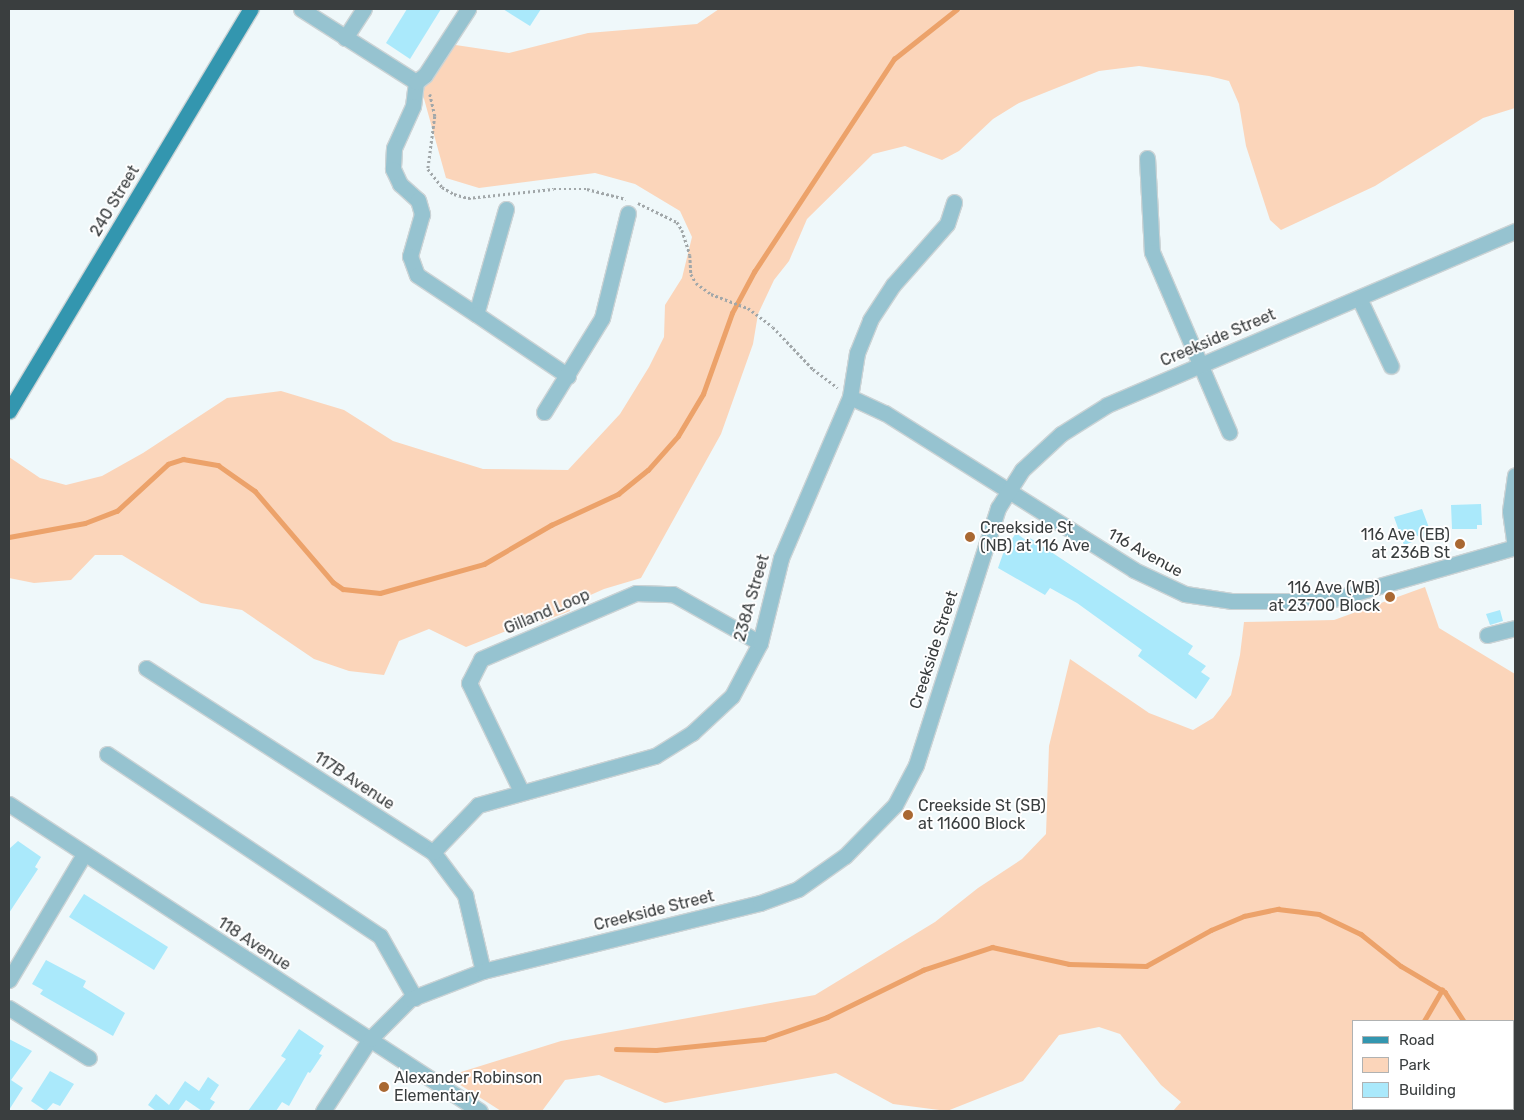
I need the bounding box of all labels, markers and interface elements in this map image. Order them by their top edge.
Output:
street label: 240 Street [86,162,144,240]
street label: Creekside Street [1158,305,1278,371]
place label: Creekside St (NB) at 116 Ave [980,518,1090,556]
street label: 116 Avenue [1104,524,1186,582]
place label: 116 Ave (EB) at 236B St [1360,525,1450,563]
marker: Creekside St (NB) at 116 Ave [964,531,976,543]
marker: 116 Ave (EB) at 236B St [1454,538,1466,550]
street label: 238A Street [730,552,774,644]
place label: 116 Ave (WB) at 23700 Block [1269,578,1380,616]
street label: Gilland Loop [501,585,593,639]
street label: Creekside Street [906,588,962,712]
marker: 116 Ave (WB) at 23700 Block [1384,591,1396,603]
street label: 117B Avenue [310,748,398,814]
place label: Creekside St (SB) at 11600 Block [918,796,1046,834]
marker: Creekside St (SB) at 11600 Block [902,809,914,821]
street label: Creekside Street [592,887,716,935]
street label: 118 Avenue [214,913,294,975]
legend [1352,1020,1514,1110]
text: Road [1399,1031,1435,1049]
text: Park [1399,1056,1430,1074]
place label: Alexander Robinson Elementary [394,1068,543,1106]
marker: Alexander Robinson Elementary [378,1081,390,1093]
text: Building [1399,1081,1456,1099]

